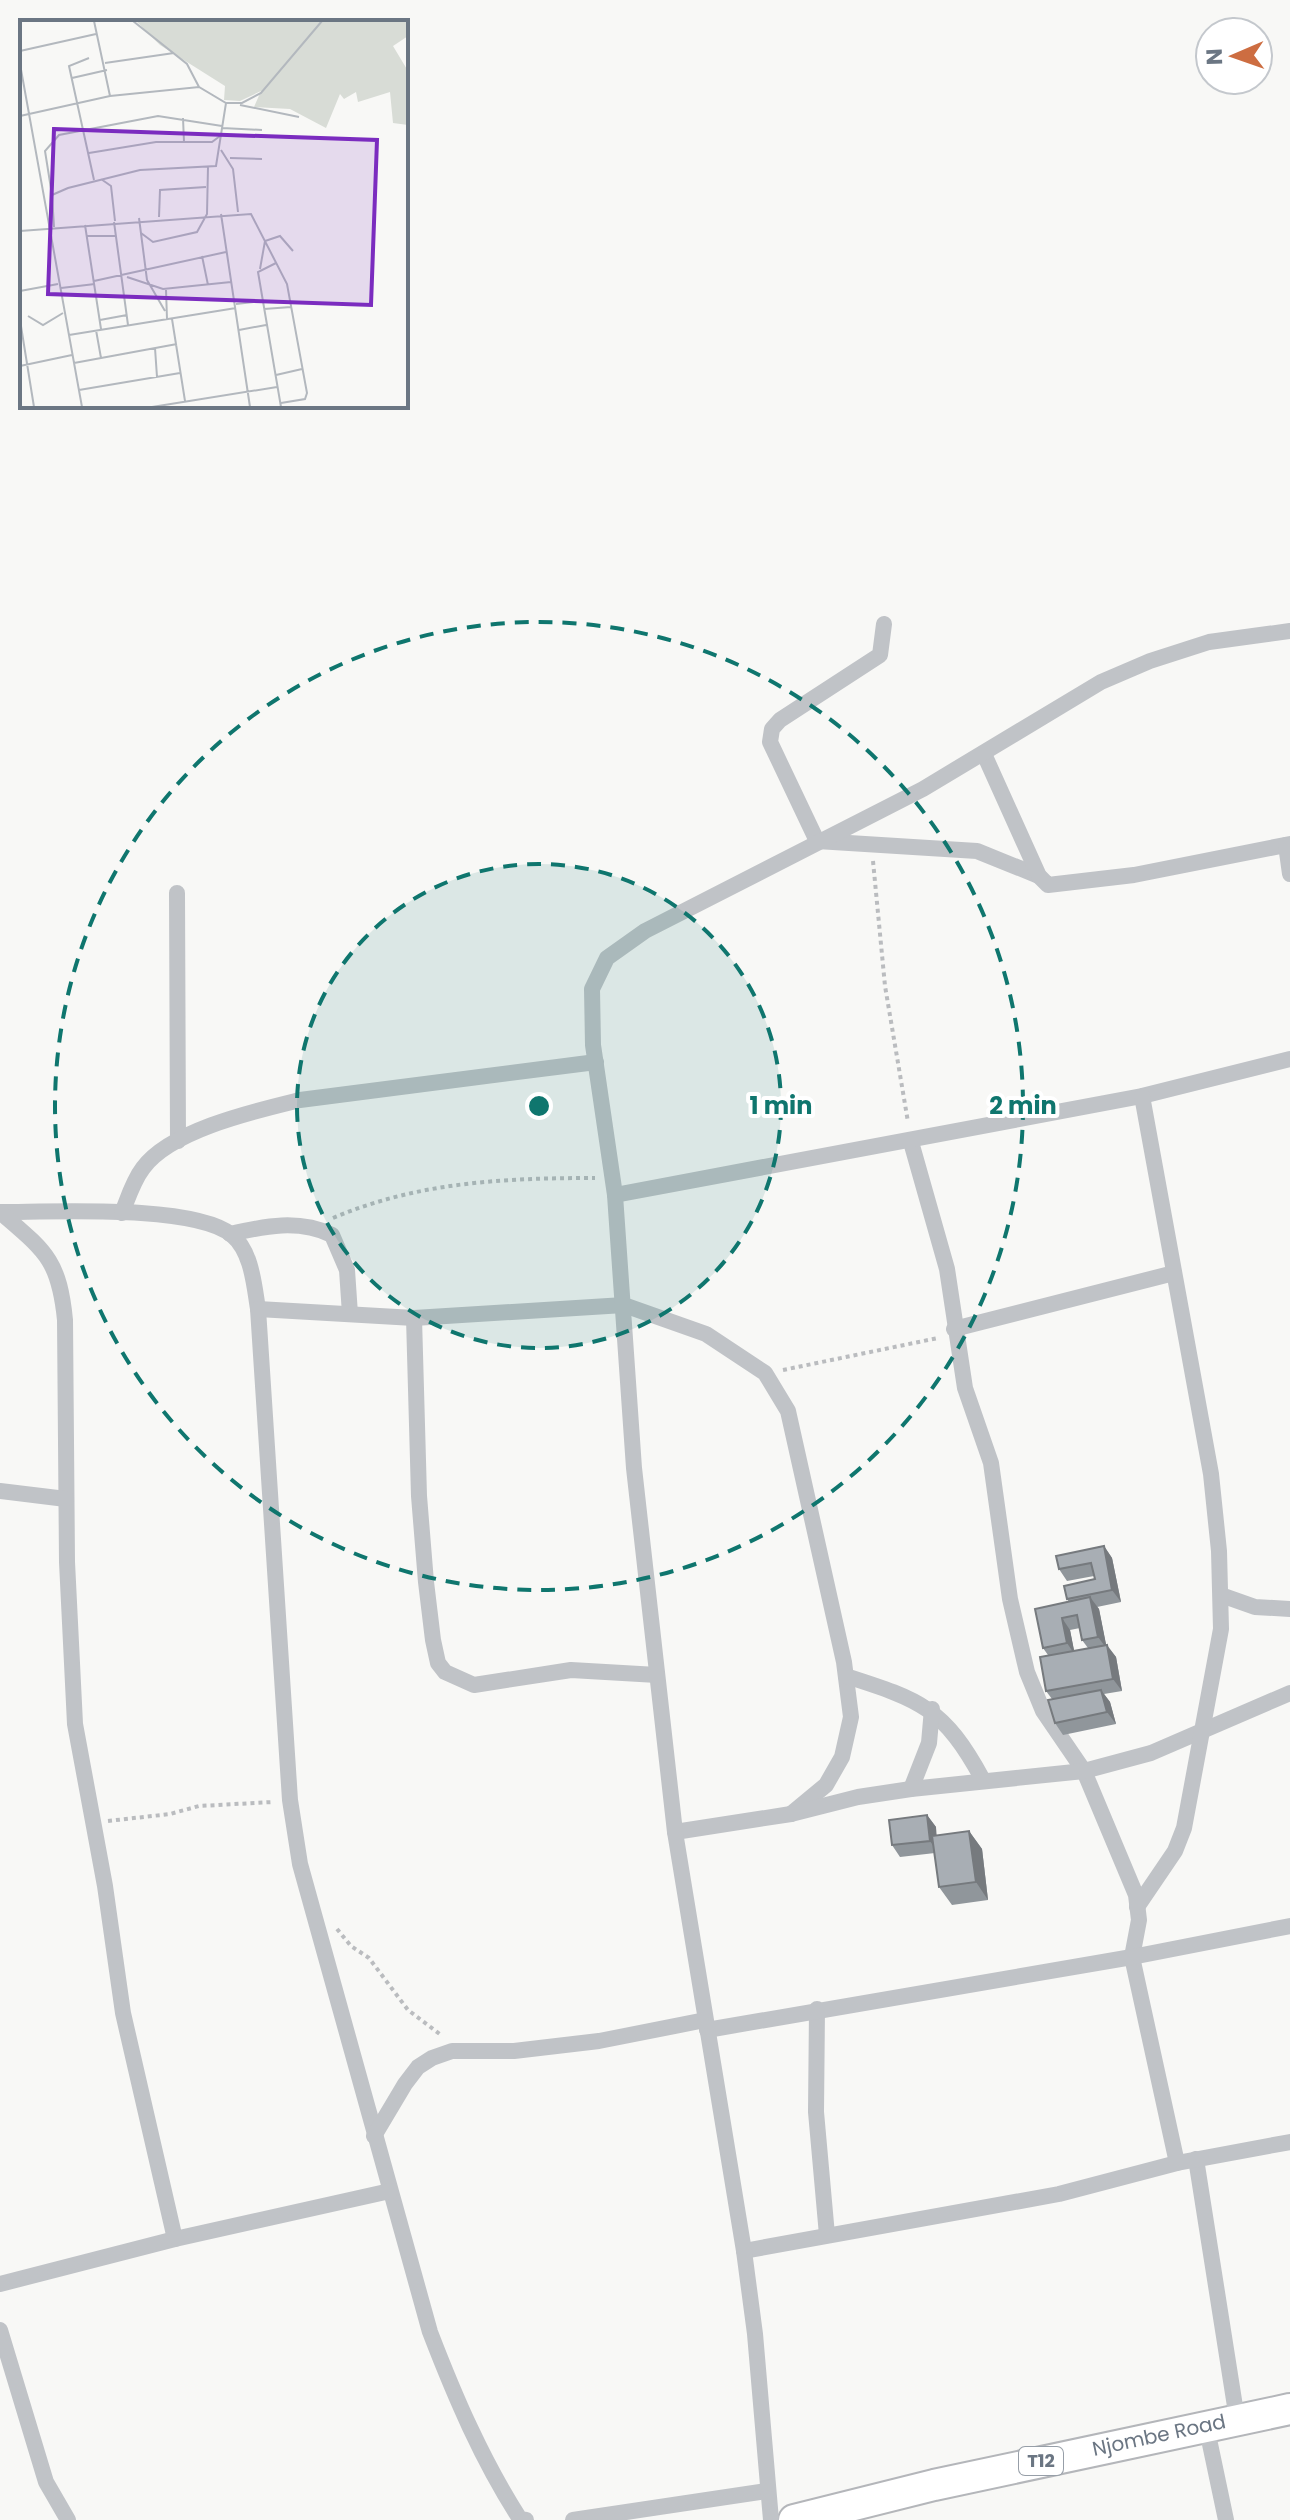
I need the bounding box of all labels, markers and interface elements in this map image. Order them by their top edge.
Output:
north arrow [1194,16,1274,96]
inset map [20,20,408,408]
text: N [1199,48,1230,65]
text: 1 min [750,1089,812,1122]
text: 2 min [989,1089,1057,1122]
centre of rings [525,1092,553,1120]
street label: Njombe Road [1090,2407,1228,2463]
road number: T12 [1019,2447,1063,2475]

